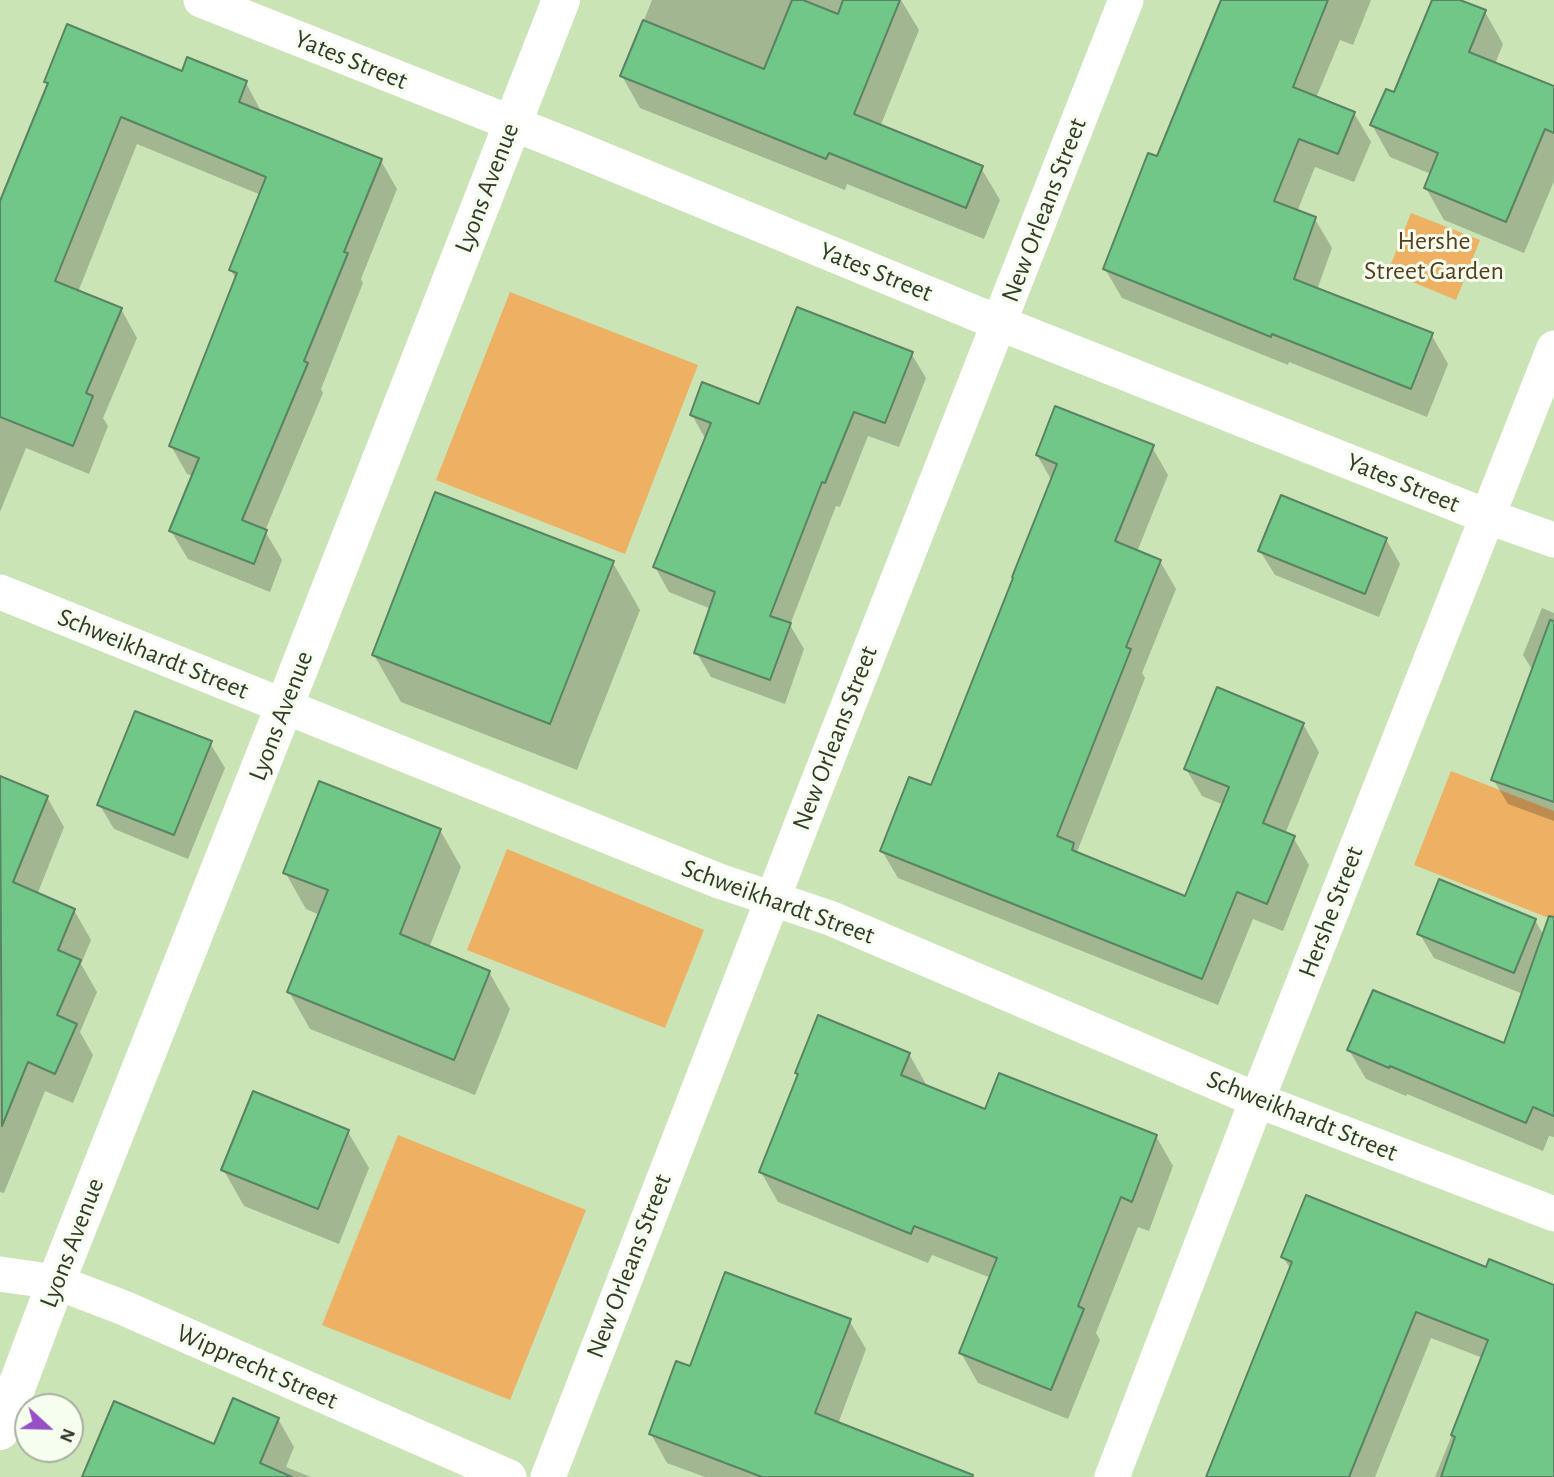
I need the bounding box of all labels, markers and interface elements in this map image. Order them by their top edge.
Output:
street label: Yates Street [290,23,412,97]
street label: New Orleans Street [995,114,1093,306]
street label: Lyons Avenue [448,119,526,257]
park label: Hershe Street Garden [1364,225,1504,286]
street label: Yates Street [815,235,937,309]
street label: Yates Street [1342,446,1464,520]
street label: Schweikhardt Street [53,602,253,706]
street label: New Orleans Street [786,642,884,834]
street label: Lyons Avenue [242,647,320,785]
street label: Hershe Street [1292,842,1370,982]
street label: Schweikhardt Street [677,853,879,951]
street label: Schweikhardt Street [1202,1064,1402,1168]
street label: New Orleans Street [580,1170,678,1362]
street label: Lyons Avenue [33,1174,111,1312]
street label: Wipprecht Street [171,1317,343,1417]
north arrow [14,1393,84,1463]
text: N [56,1426,78,1445]

